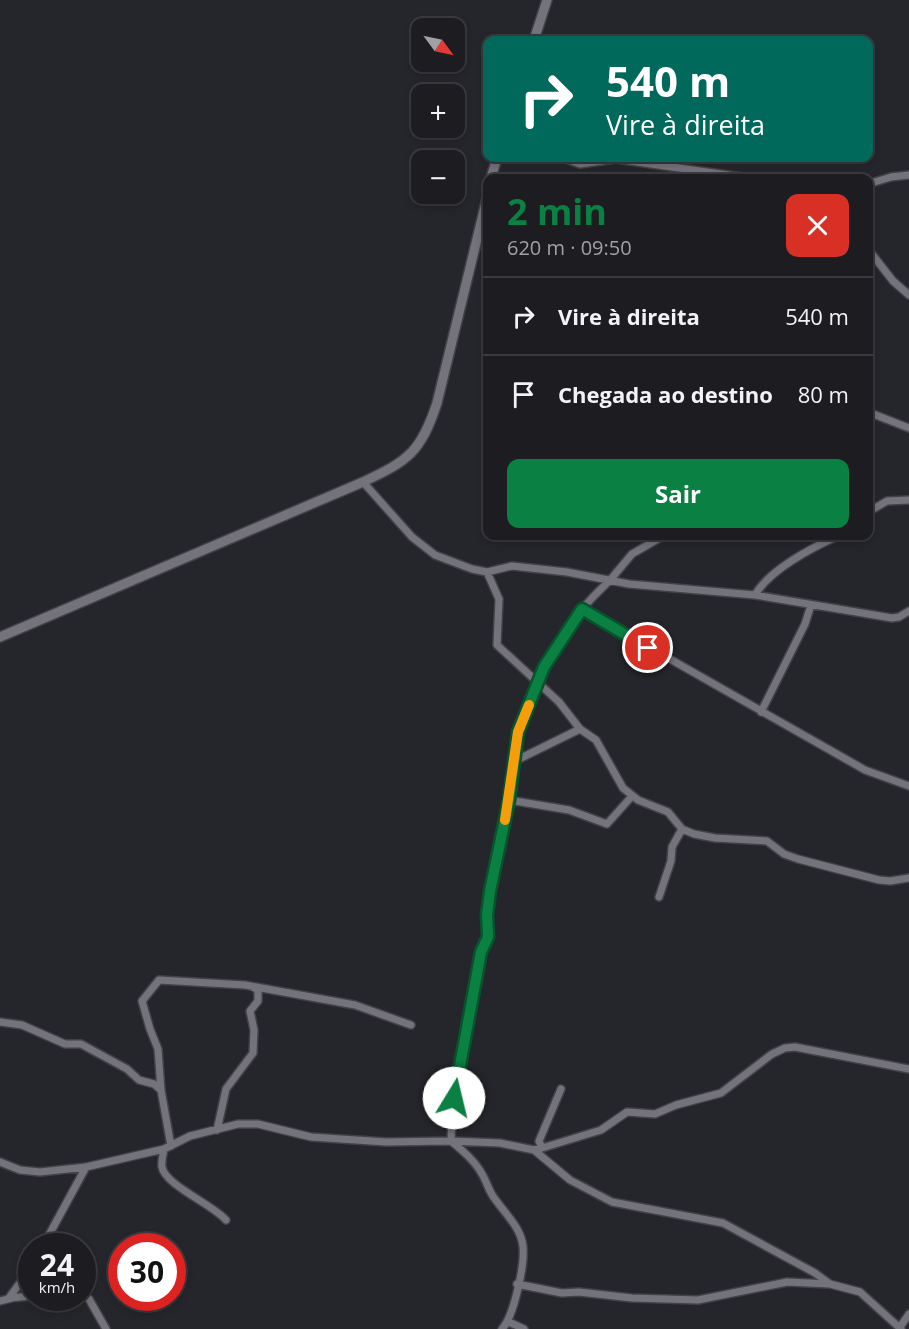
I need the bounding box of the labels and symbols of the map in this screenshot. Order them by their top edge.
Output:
north arrow [411,18,465,72]
pin [622,622,673,673]
position arrow [422,1066,486,1130]
speed limit sign: 30 [108,1233,186,1311]

